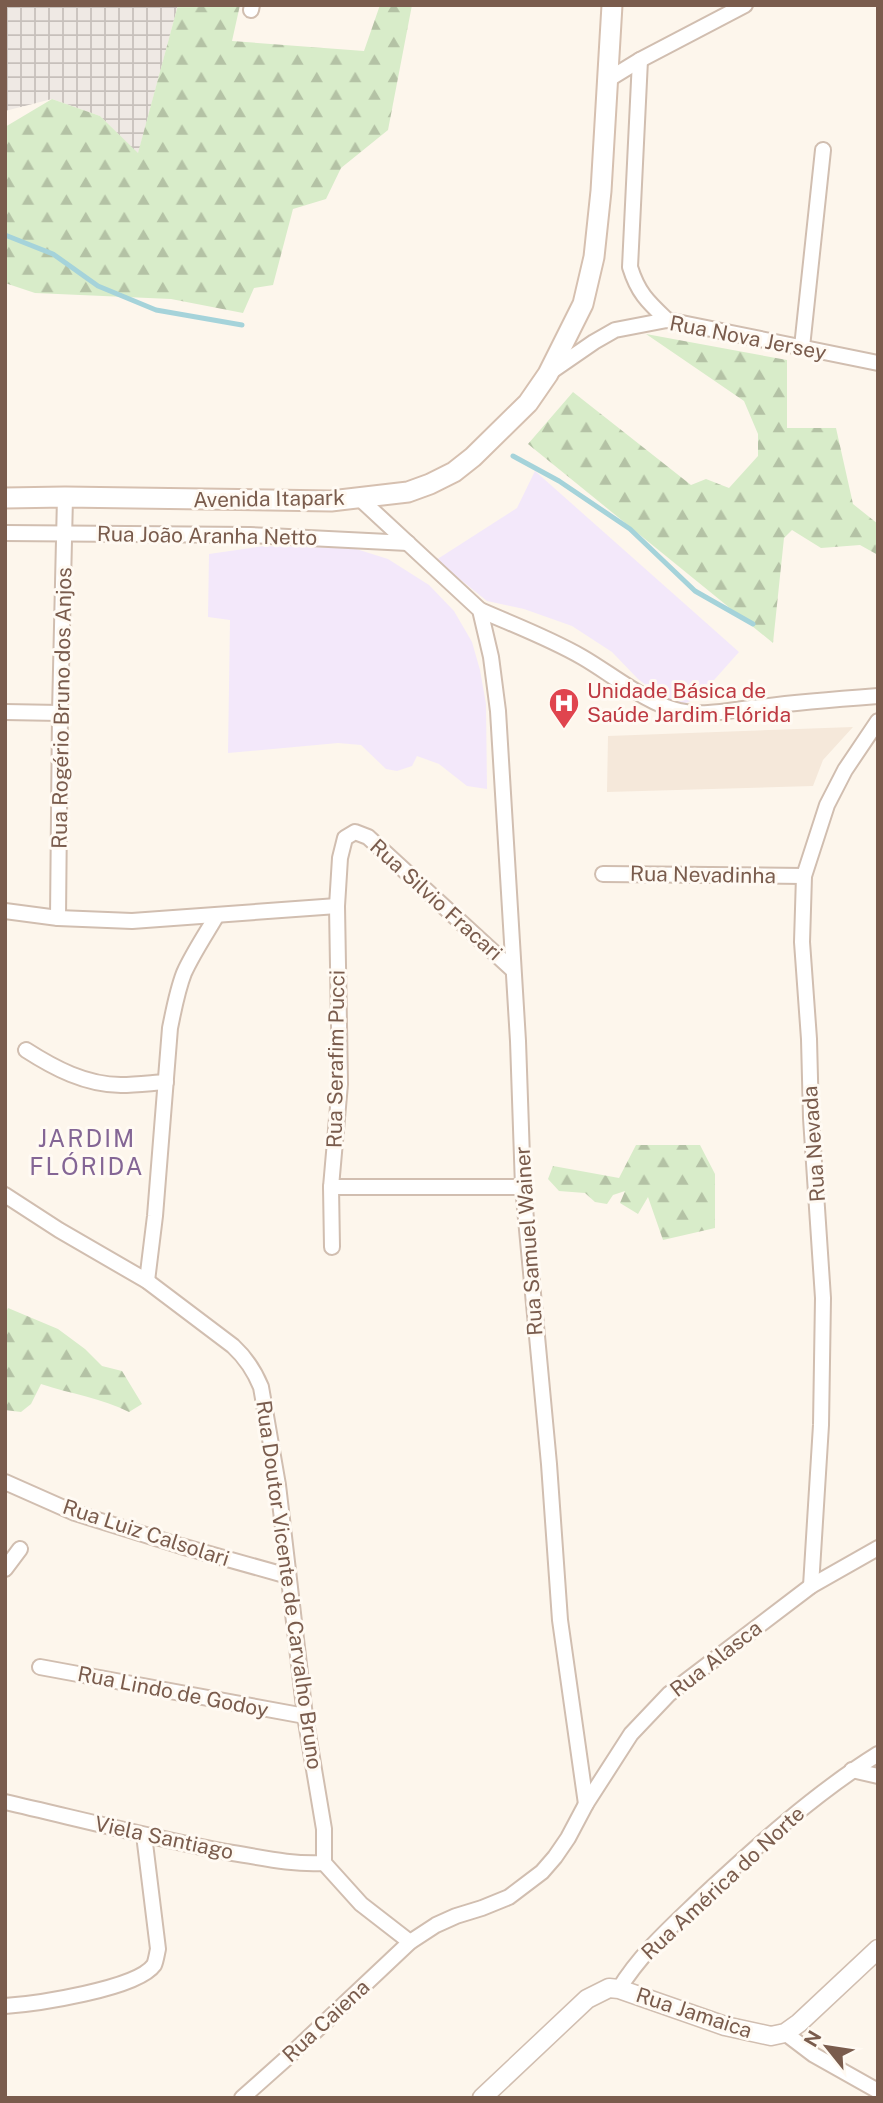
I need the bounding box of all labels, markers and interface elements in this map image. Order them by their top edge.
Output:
street label: Rua Nova Jersey [668,310,829,365]
street label: Avenida Itapark [193,485,345,512]
street label: Rua João Aranha Netto [97,521,317,550]
street label: Rua Rogério Bruno dos Anjos [47,567,76,849]
place label: Unidade Básica de Saúde Jardim Flórida [587,678,791,727]
hospital icon: Unidade Básica de Saúde Jardim Flórida [547,686,581,730]
street label: Rua Silvio Fracari [365,834,508,966]
street label: Rua Nevadinha [630,861,776,888]
street label: Rua Serafim Pucci [321,970,350,1148]
street label: Rua Nevada [797,1085,830,1203]
district label: JARDIM FLÓRIDA [29,1124,145,1180]
street label: Rua Samuel Wainer [509,1145,548,1337]
street label: Rua Doutor Vicente de Carvalho Bruno [251,1399,328,1771]
street label: Rua Luiz Calsolari [60,1494,233,1571]
street label: Rua Alasca [665,1615,766,1702]
street label: Rua Lindo de Godoy [76,1661,271,1722]
street label: Rua América do Norte [636,1801,809,1965]
street label: Viela Santiago [93,1811,236,1864]
street label: Rua Caiena [277,1974,374,2067]
street label: Rua Jamaica [633,1982,755,2043]
north arrow [792,2012,862,2082]
text: N [799,2027,826,2050]

